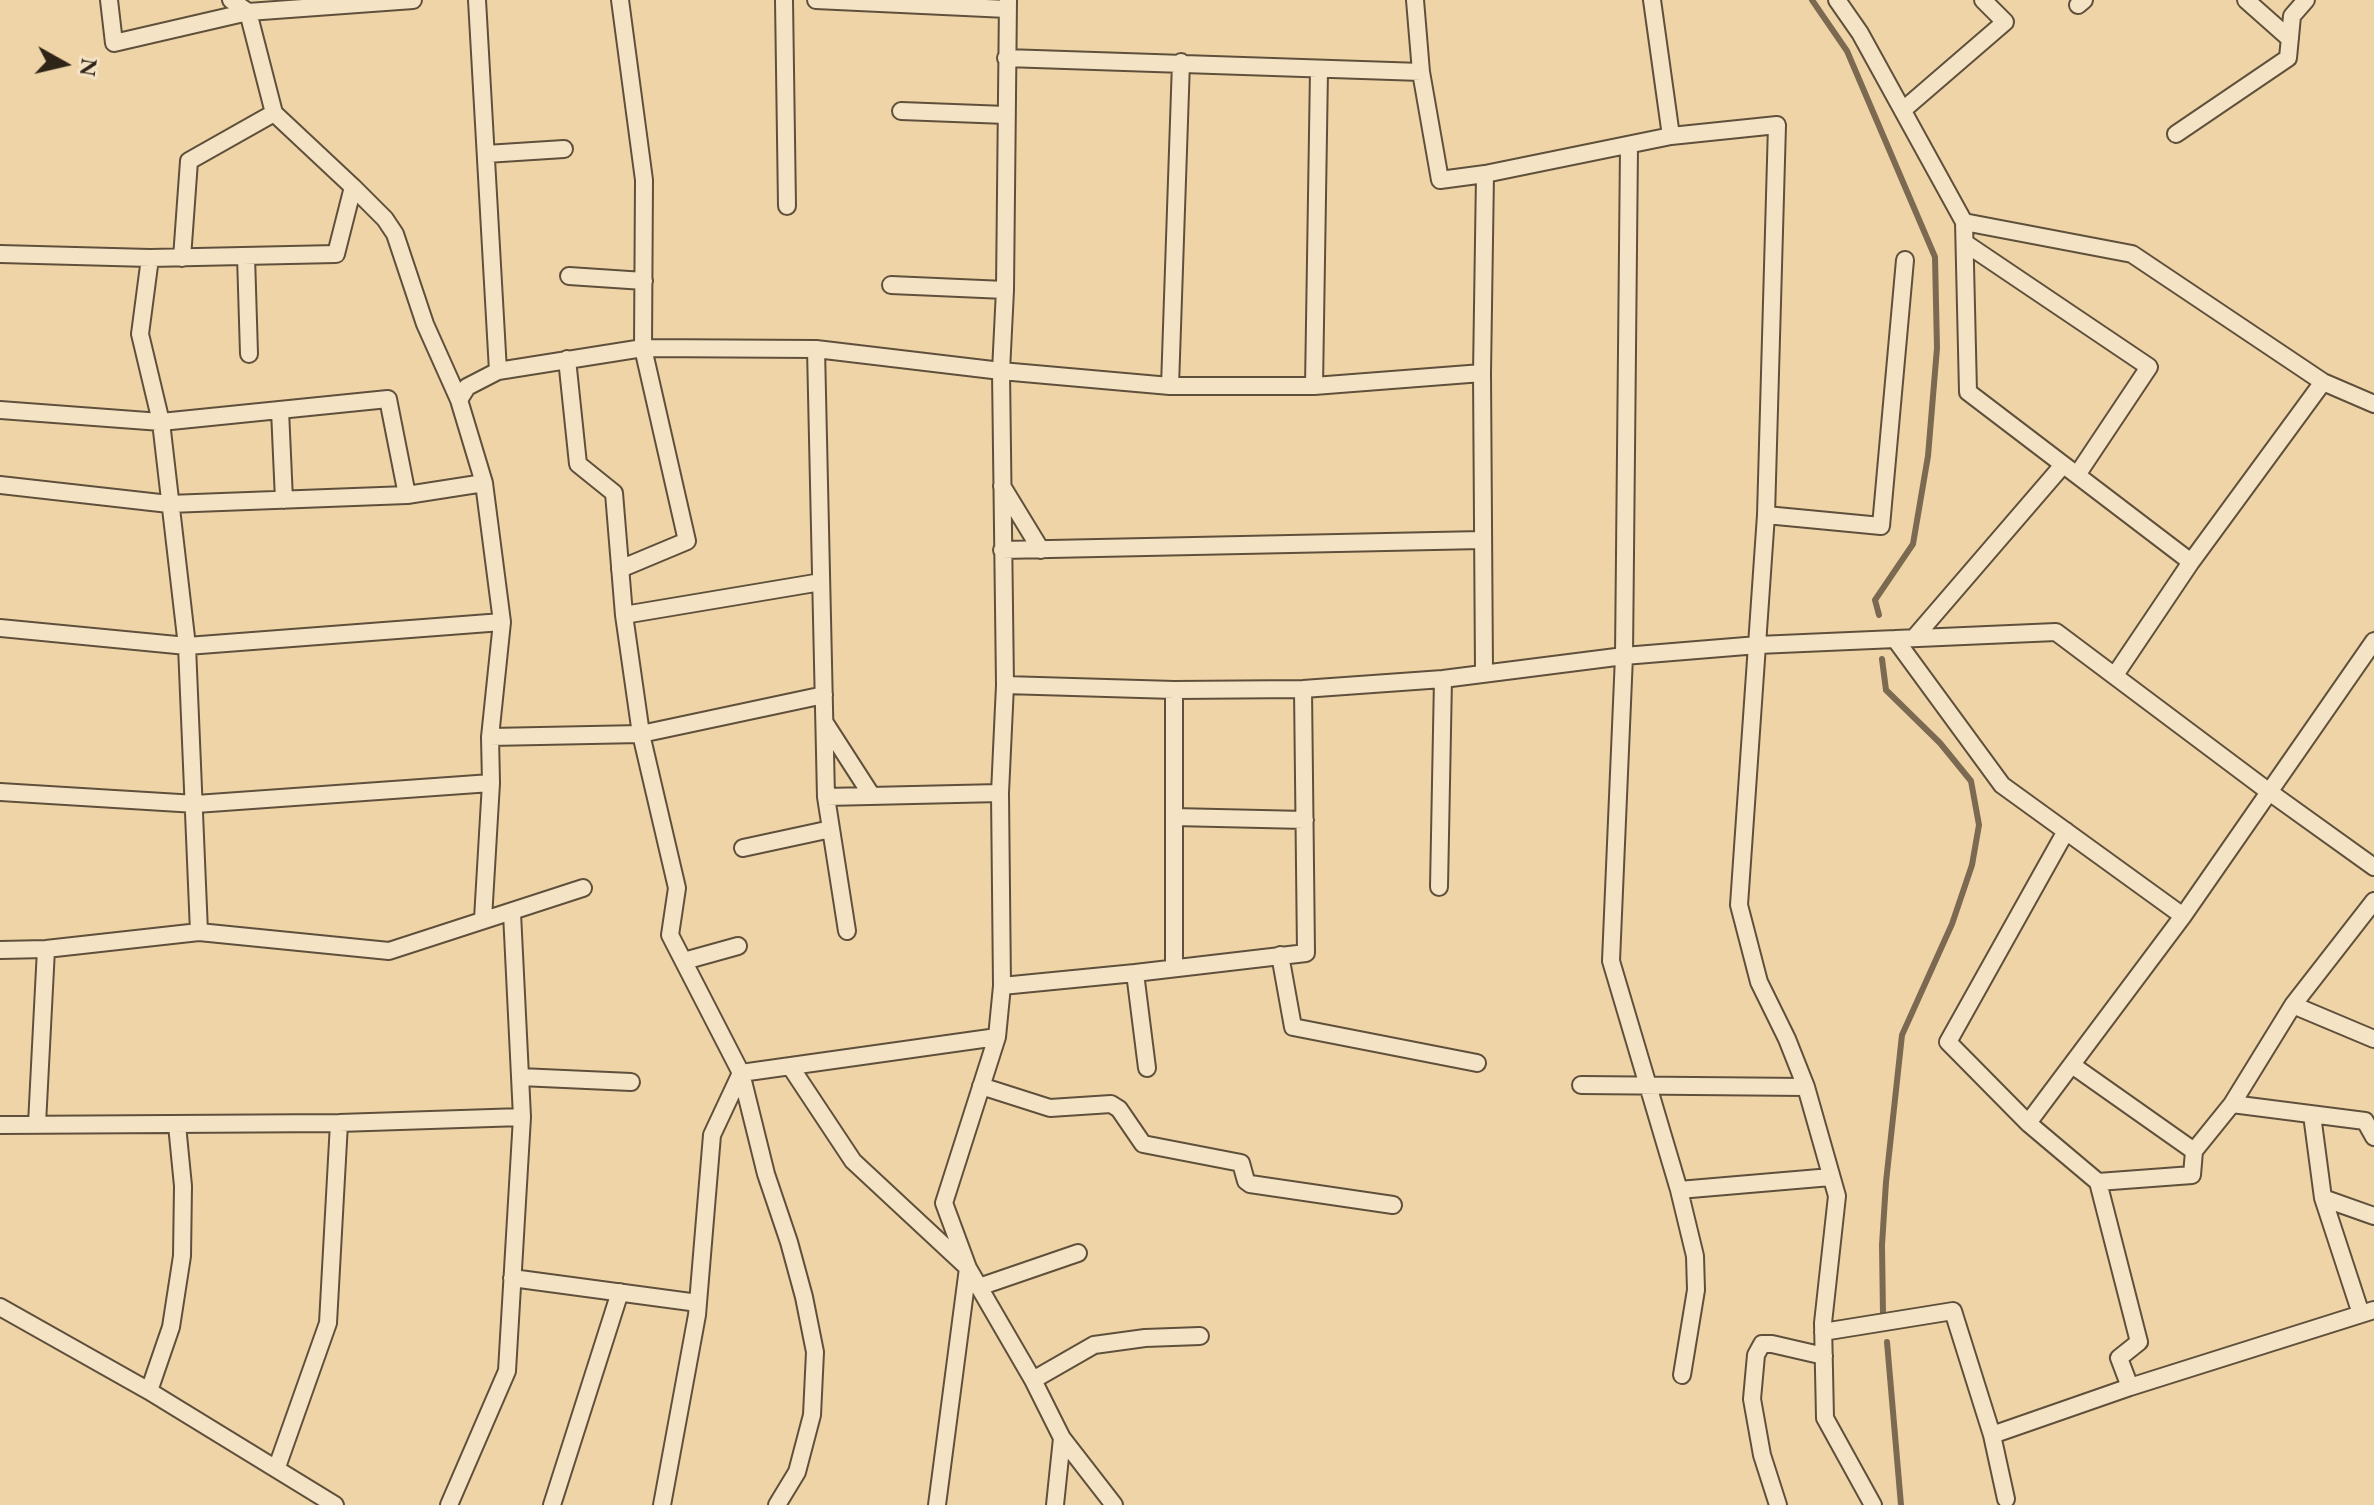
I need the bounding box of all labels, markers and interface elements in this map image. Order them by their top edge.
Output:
north arrow [24,24,104,104]
text: N [73,57,104,78]

